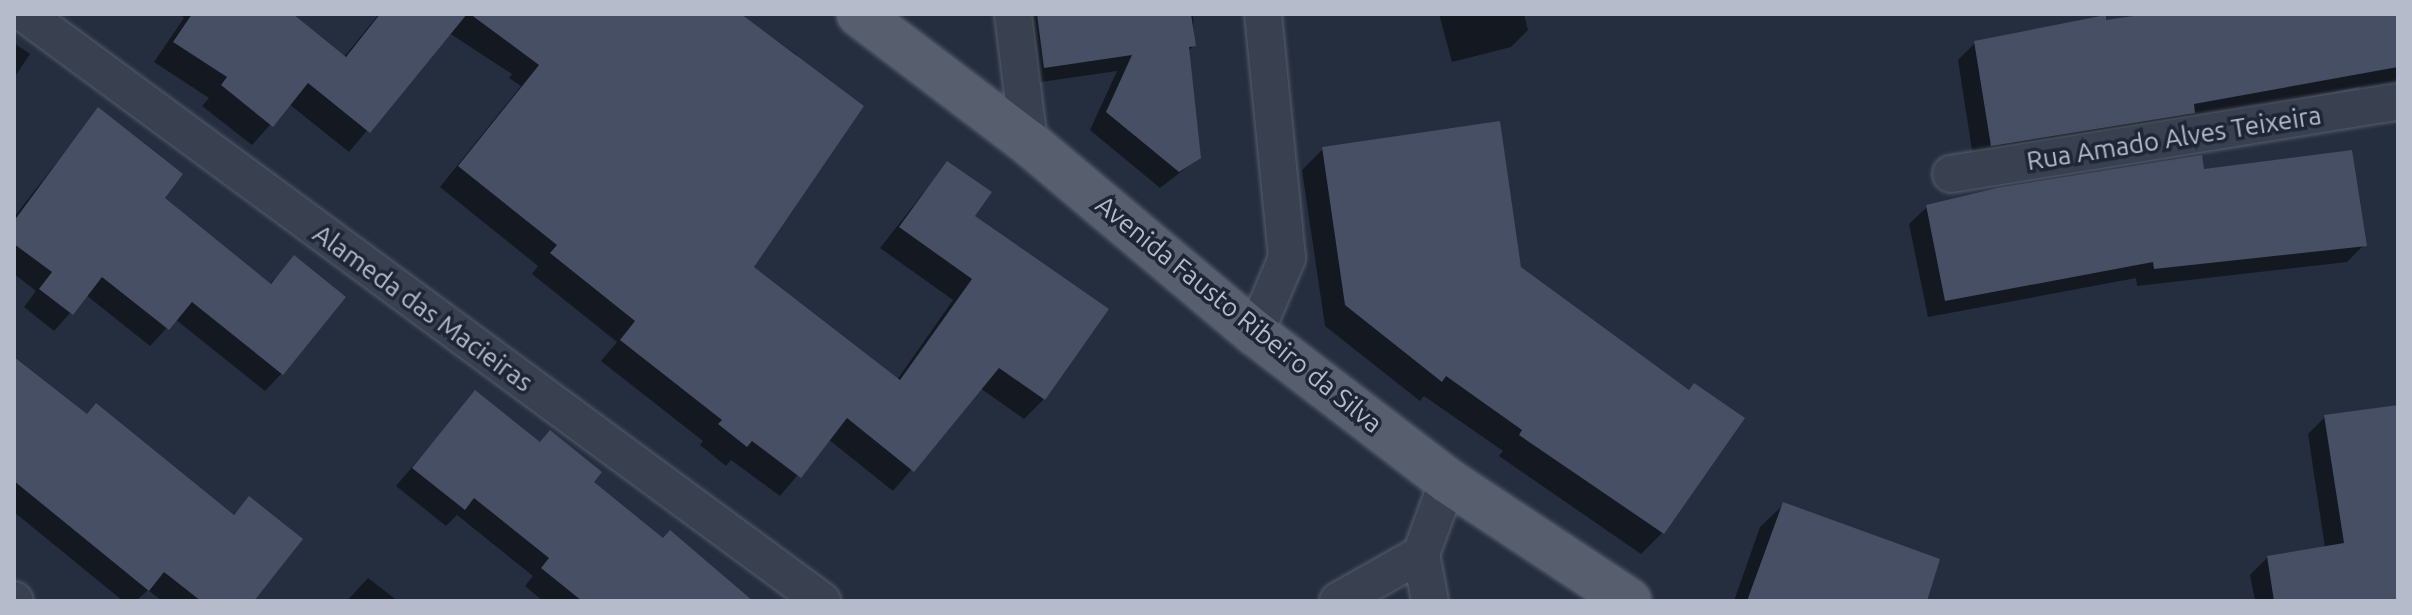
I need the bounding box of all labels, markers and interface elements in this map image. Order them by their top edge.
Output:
street label: Rua Amado Alves Teixeira [2024,99,2324,177]
street label: Avenida Fausto Ribeiro da Silva [1090,189,1388,439]
street label: Alameda das Macieiras [307,218,539,398]

